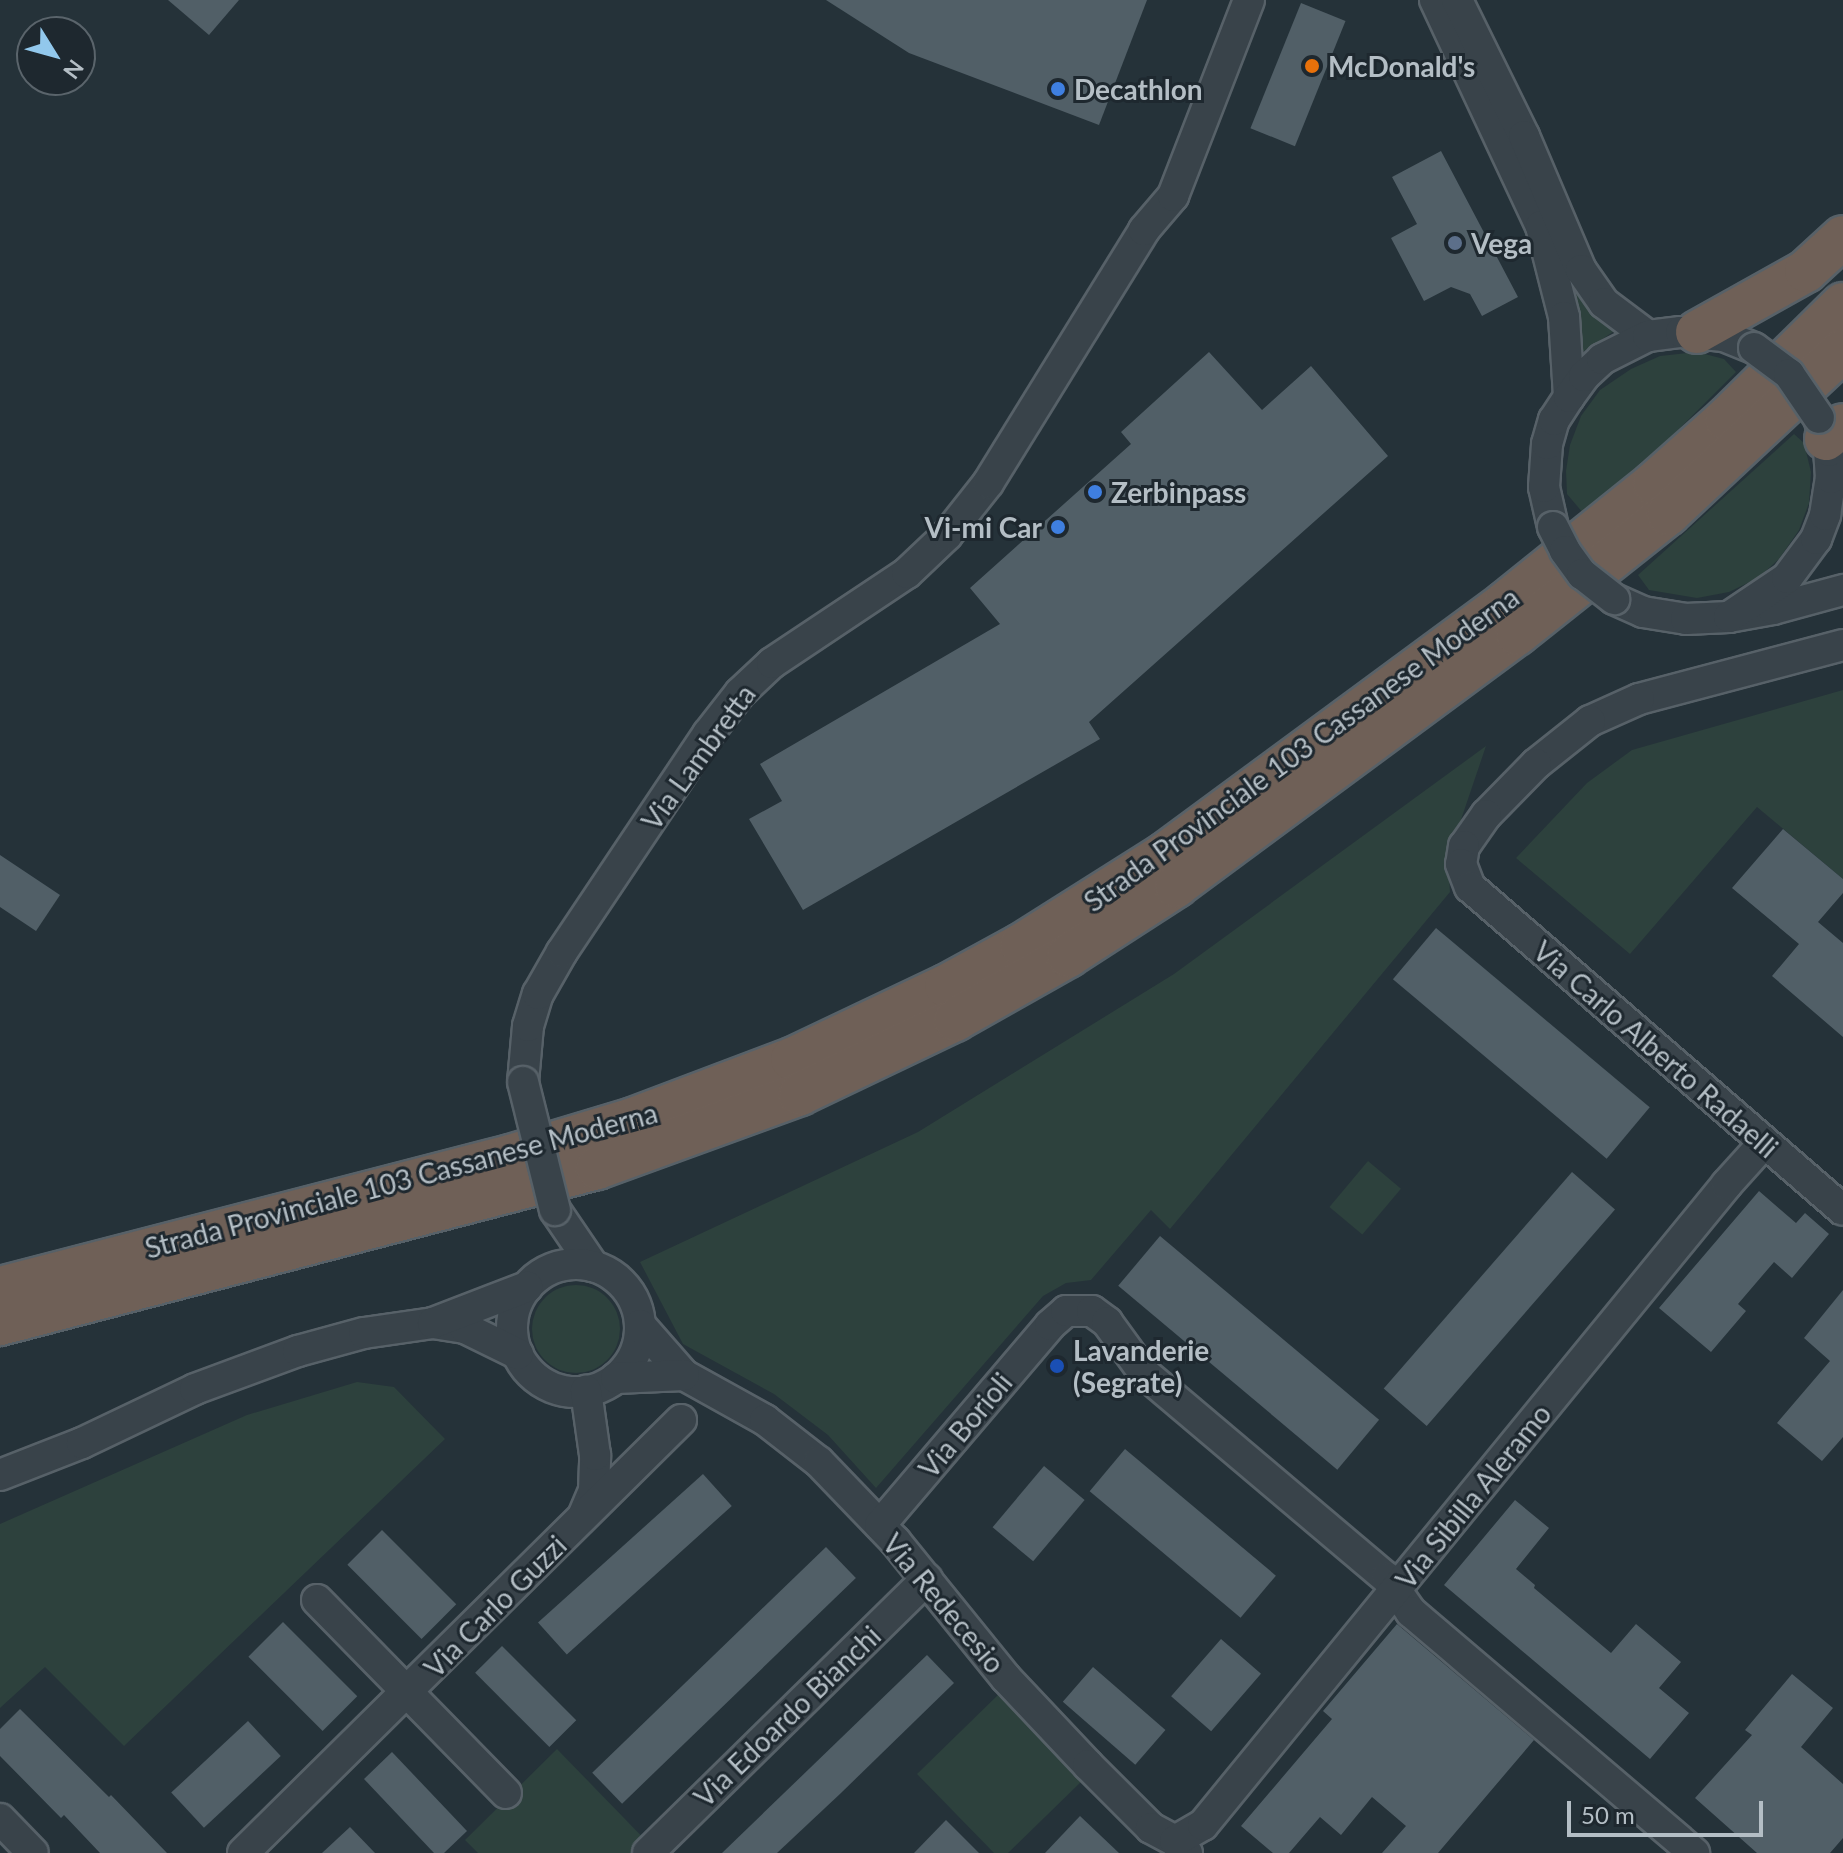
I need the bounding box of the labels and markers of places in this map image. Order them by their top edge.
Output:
place label: McDonald's [1328,49,1475,83]
marker: McDonald's [1303,57,1321,75]
place label: Decathlon [1074,72,1203,106]
marker: Decathlon [1049,80,1067,98]
place label: Vega [1471,226,1532,260]
marker: Vega [1446,234,1464,252]
place label: Zerbinpass [1111,475,1246,509]
marker: Zerbinpass [1086,483,1104,501]
place label: Vi-mi Car [924,510,1042,544]
marker: Vi-mi Car [1049,518,1067,536]
place label: Lavanderie (Segrate) [1073,1333,1209,1399]
marker: Lavanderie (Segrate) [1048,1357,1066,1375]

